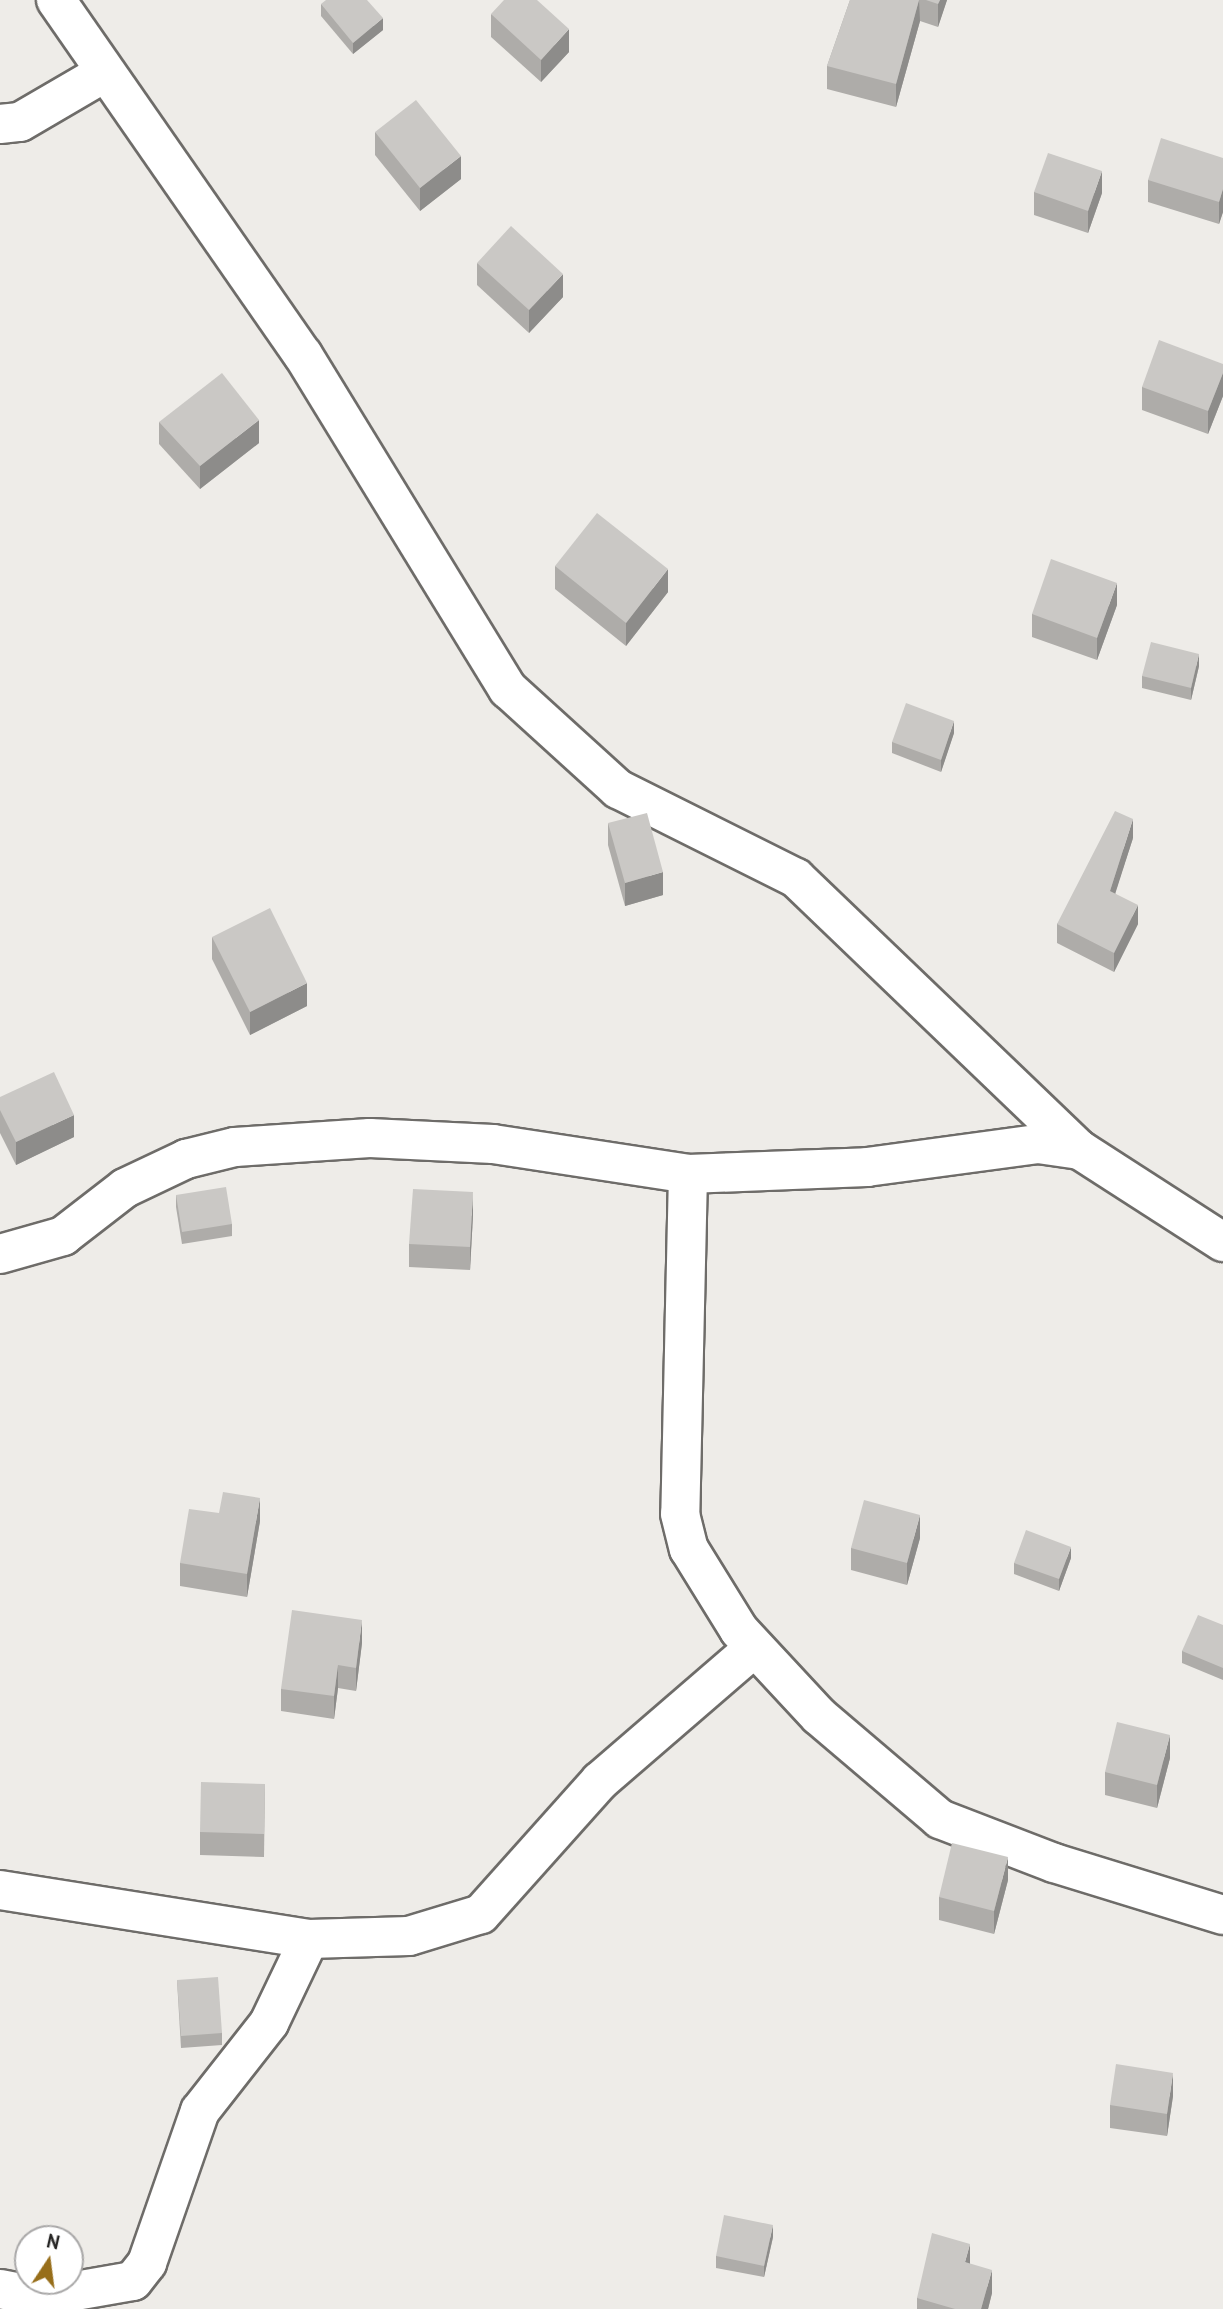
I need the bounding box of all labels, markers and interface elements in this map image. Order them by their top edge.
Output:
north arrow [14,2225,84,2295]
text: N [44,2228,62,2255]

